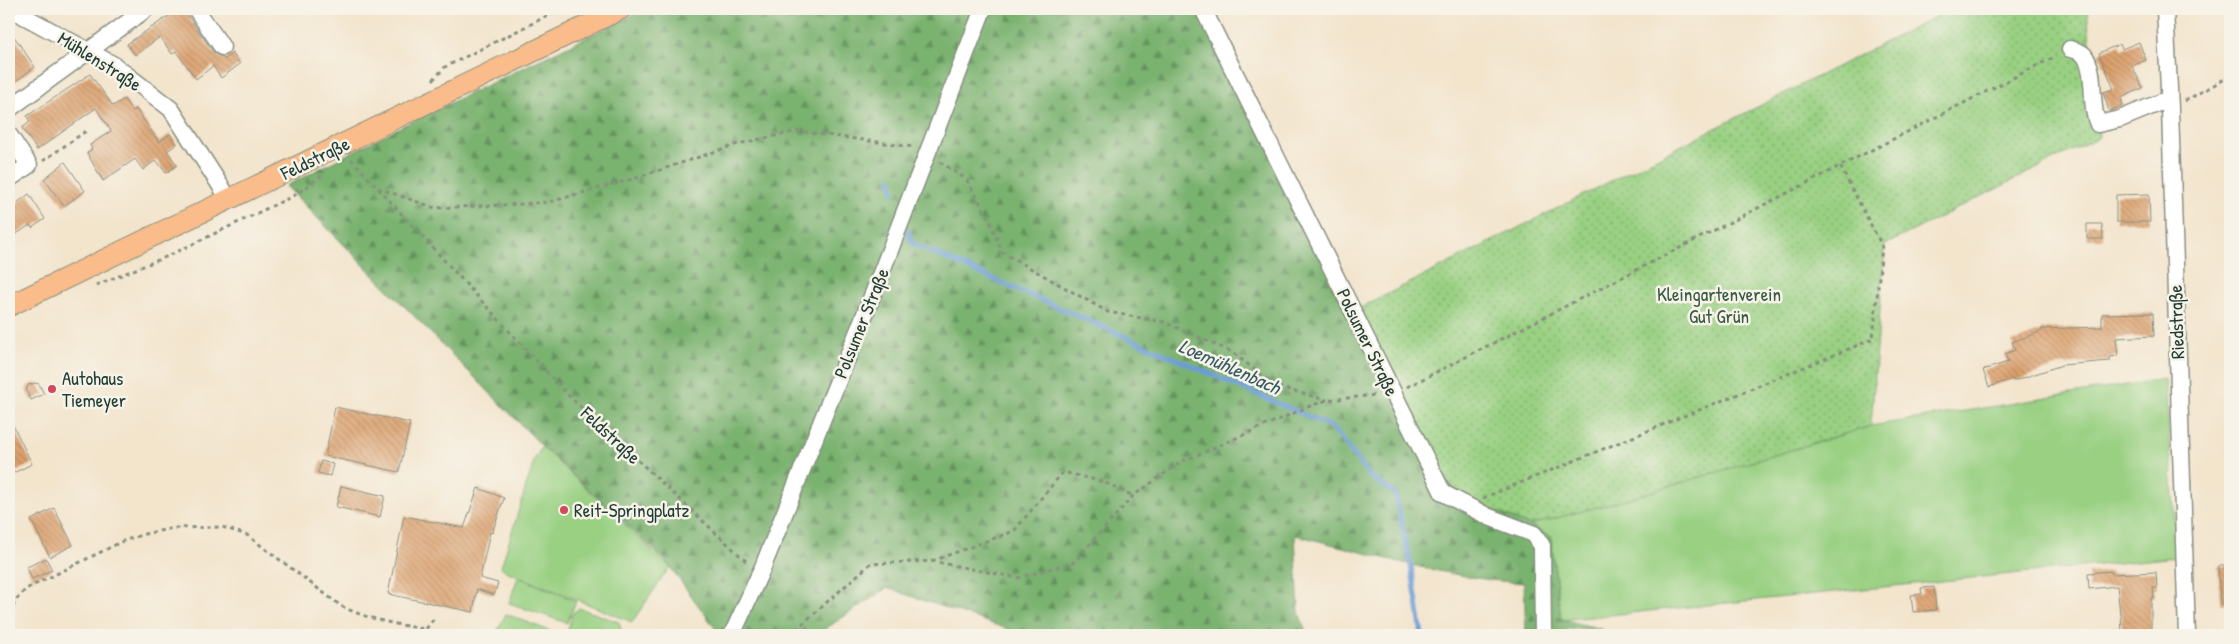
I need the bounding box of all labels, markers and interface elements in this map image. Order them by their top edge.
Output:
street label: Mühlenstraße [53,25,147,97]
street label: Feldstraße [275,130,354,186]
street label: Polsumer Straße [827,264,895,382]
park label: Kleingartenverein Gut Grün [1657,281,1781,329]
street label: Polsumer Straße [1331,284,1405,400]
street label: Riedstraße [2162,284,2190,359]
water label: Loemühlenbach [1175,332,1286,401]
place label: Autohaus Tiemeyer [62,365,127,413]
marker: Autohaus Tiemeyer [46,383,58,395]
street label: Feldstraße [575,400,647,470]
place label: Reit-Springplatz [574,497,689,523]
marker: Reit-Springplatz [558,504,570,516]

